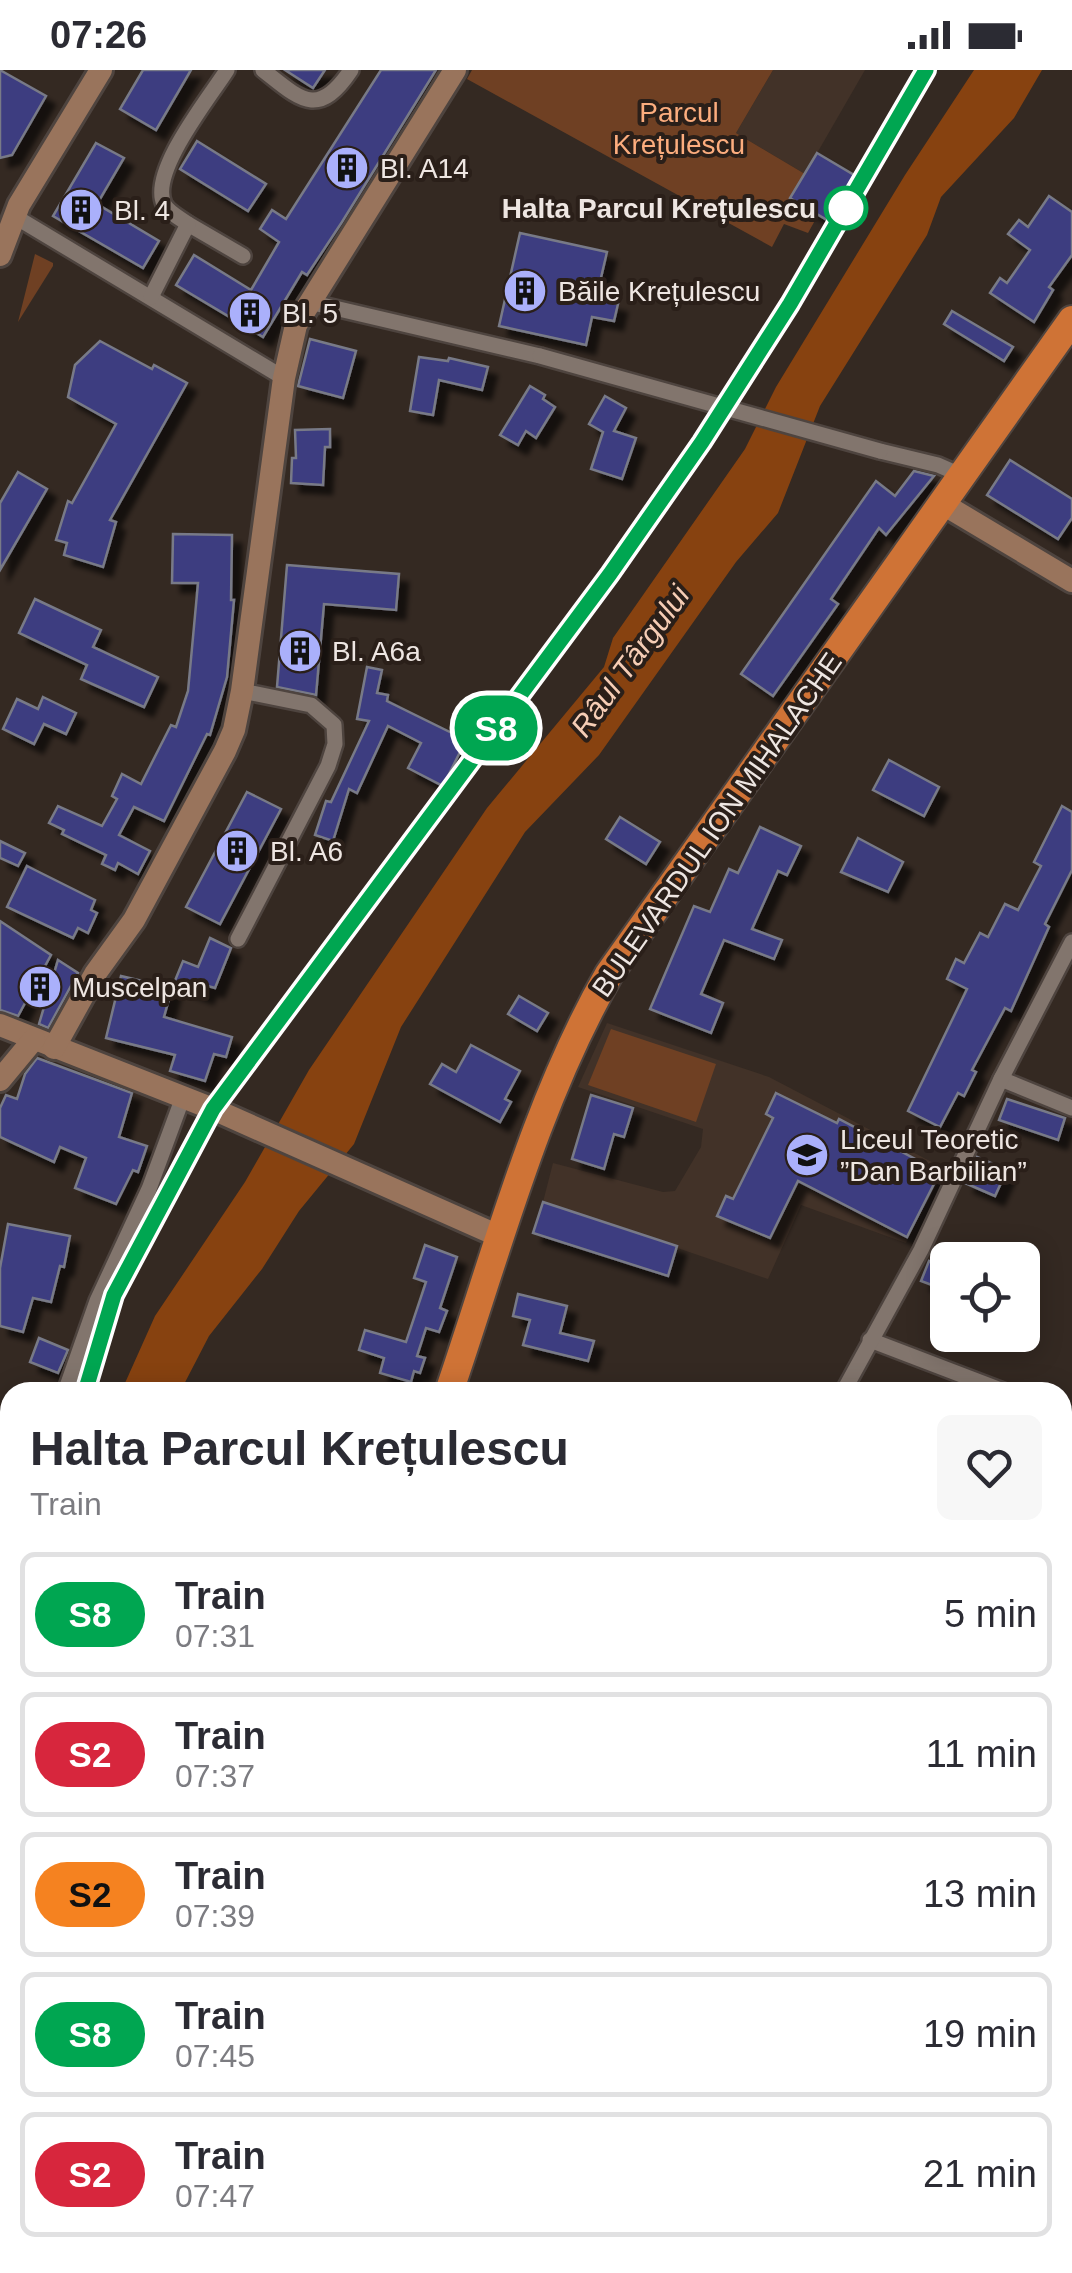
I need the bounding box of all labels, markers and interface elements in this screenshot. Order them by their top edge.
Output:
text: 07:26 [50,14,147,56]
park label: Parcul Krețulescu [613,97,745,160]
building icon: Bl. A14 [324,145,370,191]
place label: Bl. A14 [380,153,469,184]
building icon: Bl. 4 [58,187,104,233]
marker: Halta Parcul Krețulescu [825,187,867,229]
place label: Halta Parcul Krețulescu [502,193,816,224]
place label: Bl. 4 [114,195,170,226]
building icon: Băile Krețulescu [502,268,548,314]
place label: Băile Krețulescu [558,276,760,307]
building icon: Bl. 5 [227,290,273,336]
place label: Bl. 5 [282,298,338,329]
water label: Râul Târgului [564,578,697,743]
building icon: Bl. A6a [277,628,323,674]
place label: Bl. A6a [332,636,421,667]
street label: BULEVARDUL ION MIHALACHE [586,647,848,1003]
line badge: S8 [451,696,541,760]
text: S8 [475,709,517,748]
building icon: Bl. A6 [214,828,260,874]
place label: Bl. A6 [270,836,343,867]
building icon: Muscelpan [17,964,63,1010]
place label: Muscelpan [72,972,207,1003]
place label: Liceul Teoretic ”Dan Barbilian” [840,1124,1027,1187]
school or university icon: Liceul Teoretic ”Dan Barbilian” [784,1132,830,1178]
map controls [930,1242,1040,1352]
button: locate [930,1242,1040,1352]
button: heart [937,1415,1042,1520]
text: Halta Parcul Krețulescu [30,1422,569,1475]
text: Train [30,1486,102,1522]
text: Train [175,1575,266,1617]
text: 5 min [944,1593,1037,1635]
text: S8 [69,1595,111,1634]
text: 07:31 [175,1618,255,1654]
text: Train [175,1715,266,1757]
text: 11 min [926,1733,1037,1775]
text: S2 [69,1735,111,1774]
text: 07:37 [175,1758,255,1794]
text: Train [175,1855,266,1897]
text: 13 min [923,1873,1037,1915]
text: S2 [69,1875,111,1914]
text: 07:39 [175,1898,255,1934]
text: Train [175,1995,266,2037]
text: 19 min [923,2013,1037,2055]
text: S8 [69,2015,111,2054]
text: 07:45 [175,2038,255,2074]
text: Train [175,2135,266,2177]
text: 21 min [923,2153,1037,2195]
text: S2 [69,2155,111,2194]
text: 07:47 [175,2178,255,2214]

